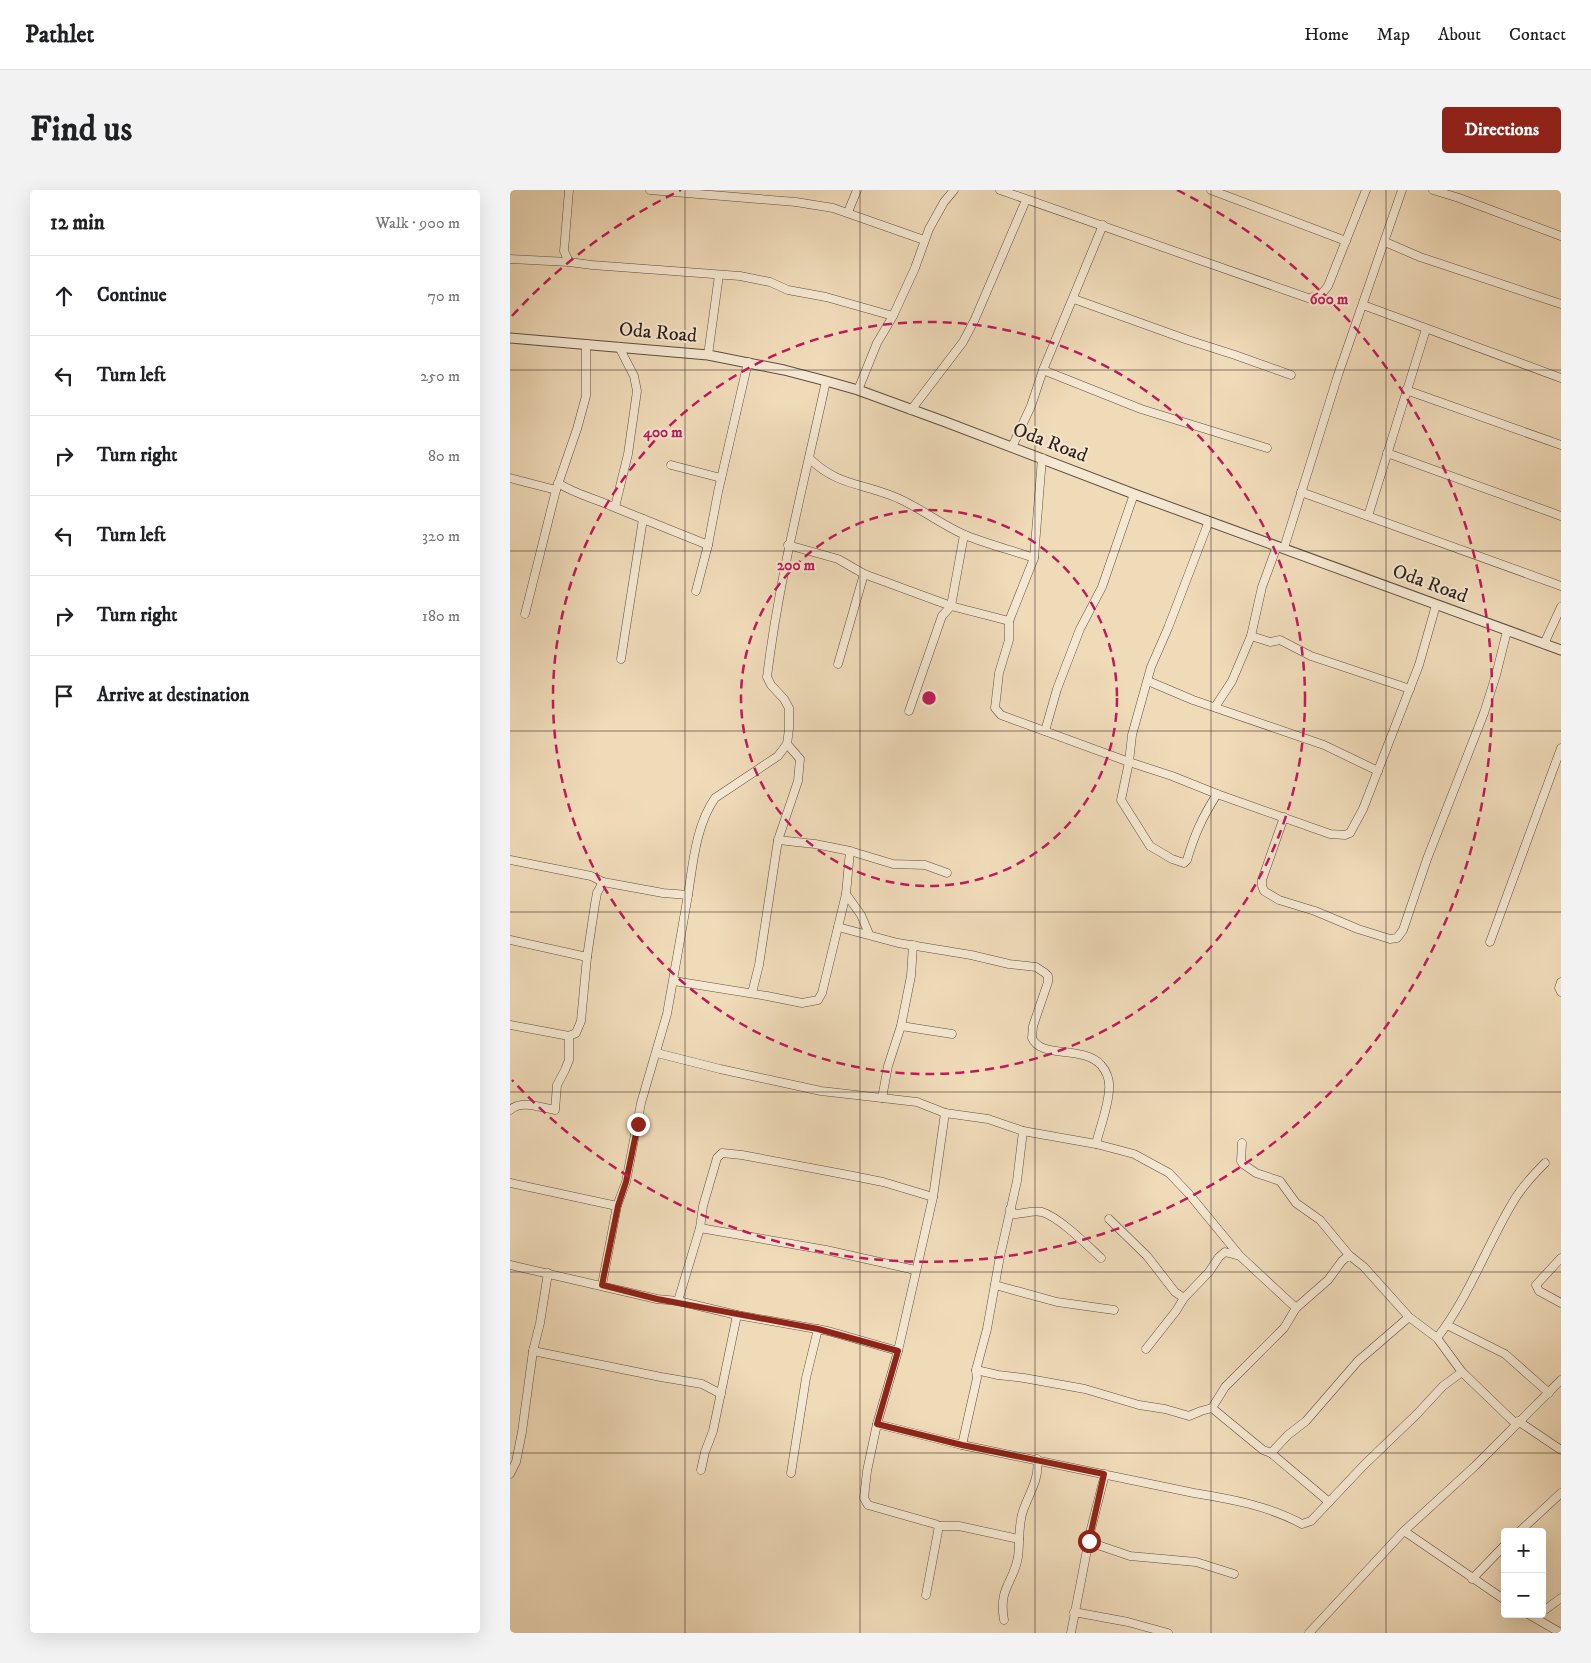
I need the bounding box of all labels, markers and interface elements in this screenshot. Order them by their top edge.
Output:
text: Pathlet [25,20,94,50]
text: Home [1304,24,1349,46]
text: Map [1377,24,1410,46]
text: About [1438,24,1481,46]
text: Contact [1509,24,1566,46]
button: Directions [1442,107,1561,153]
text: Find us [30,108,132,152]
text: 12 min [50,210,105,236]
text: Walk · 900 m [375,213,460,233]
icon: ahead [50,282,78,310]
text: Continue [97,284,167,307]
text: 70 m [428,286,460,306]
text: 600 m [1310,290,1349,309]
street label: Oda Road [618,317,698,349]
icon: left [50,362,78,390]
text: Turn left [97,364,166,387]
text: 250 m [420,366,460,386]
street label: Oda Road [1009,417,1091,469]
text: 400 m [642,423,683,442]
icon: right [50,442,78,470]
text: Turn right [97,444,177,467]
text: 80 m [428,446,460,466]
icon: left [50,522,78,550]
text: Turn left [97,524,166,547]
text: 320 m [422,526,460,546]
text: 200 m [777,556,816,575]
street label: Oda Road [1389,559,1471,609]
icon: right [50,602,78,630]
text: Turn right [97,604,177,627]
text: 180 m [422,606,460,626]
icon: arrive [50,682,78,710]
text: Arrive at destination [97,684,249,707]
centre of rings [920,689,938,707]
route end [627,1113,650,1136]
map controls [1501,1528,1546,1618]
button: + [1501,1528,1546,1573]
route start [1078,1530,1101,1553]
button: − [1501,1573,1546,1618]

